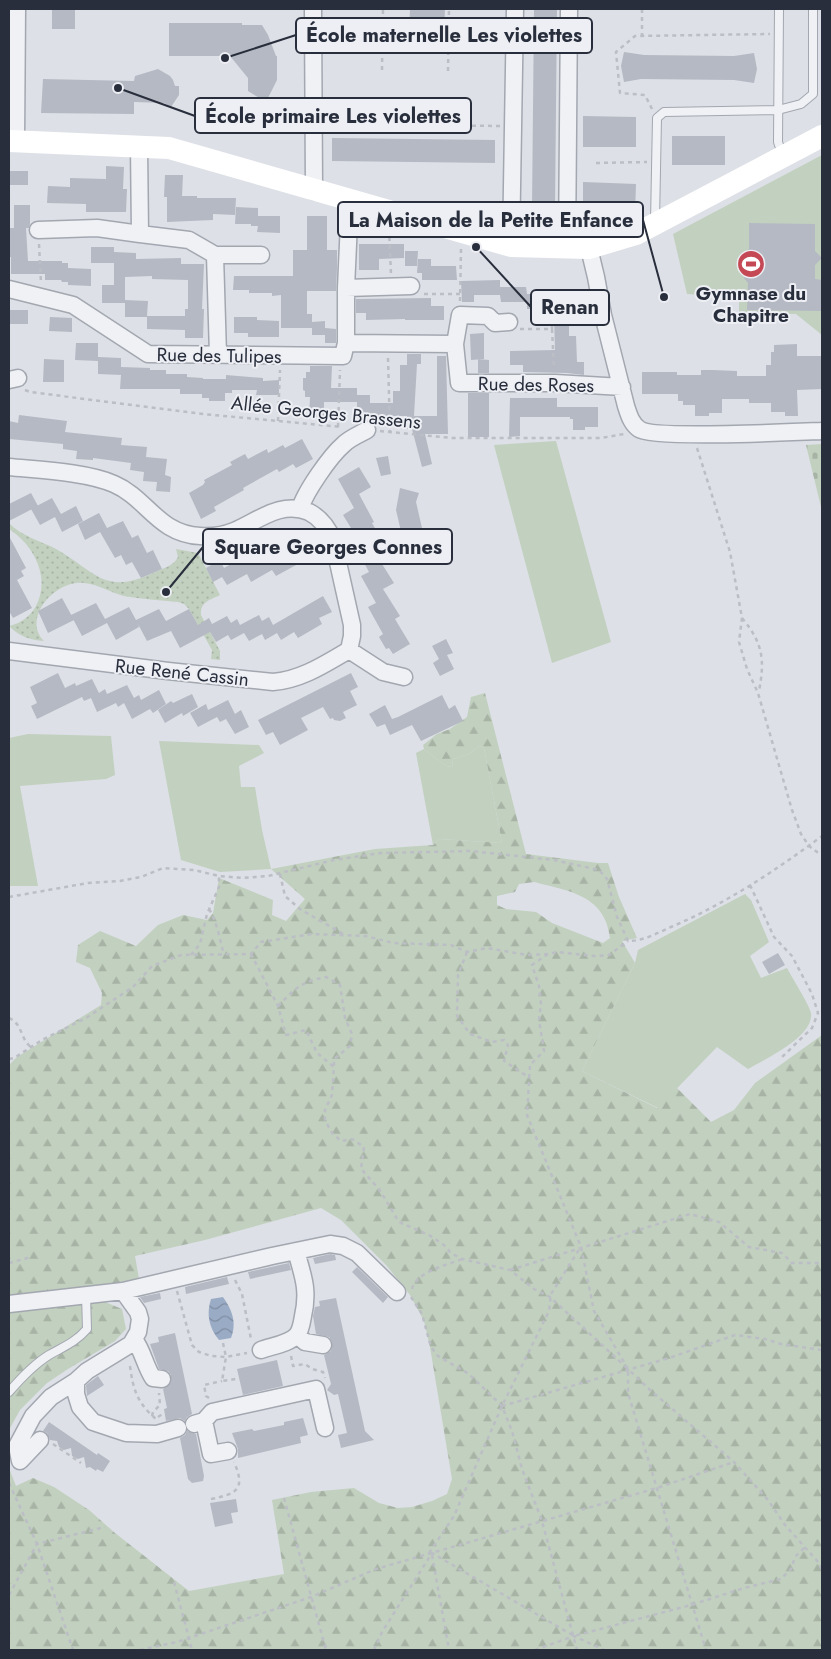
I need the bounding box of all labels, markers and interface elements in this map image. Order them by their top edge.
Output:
callout: École maternelle Les violettes [296,18,592,53]
text: École maternelle Les violettes [306,20,582,50]
callout: École primaire Les violettes [195,98,471,133]
text: École primaire Les violettes [205,101,461,131]
callout: La Maison de la Petite Enfance [338,202,643,237]
text: La Maison de la Petite Enfance [349,206,633,235]
sports icon: Gymnase du Chapitre [736,249,766,279]
place label: Gymnase du Chapitre [696,280,806,329]
callout: Renan [531,290,609,325]
text: Renan [541,293,599,322]
street label: Rue des Tulipes [156,341,282,370]
street label: Rue des Roses [478,370,595,399]
street label: Allée Georges Brassens [230,389,422,436]
callout: Square Georges Connes [203,529,452,564]
text: Square Georges Connes [214,533,442,562]
street label: Rue René Cassin [114,652,250,693]

